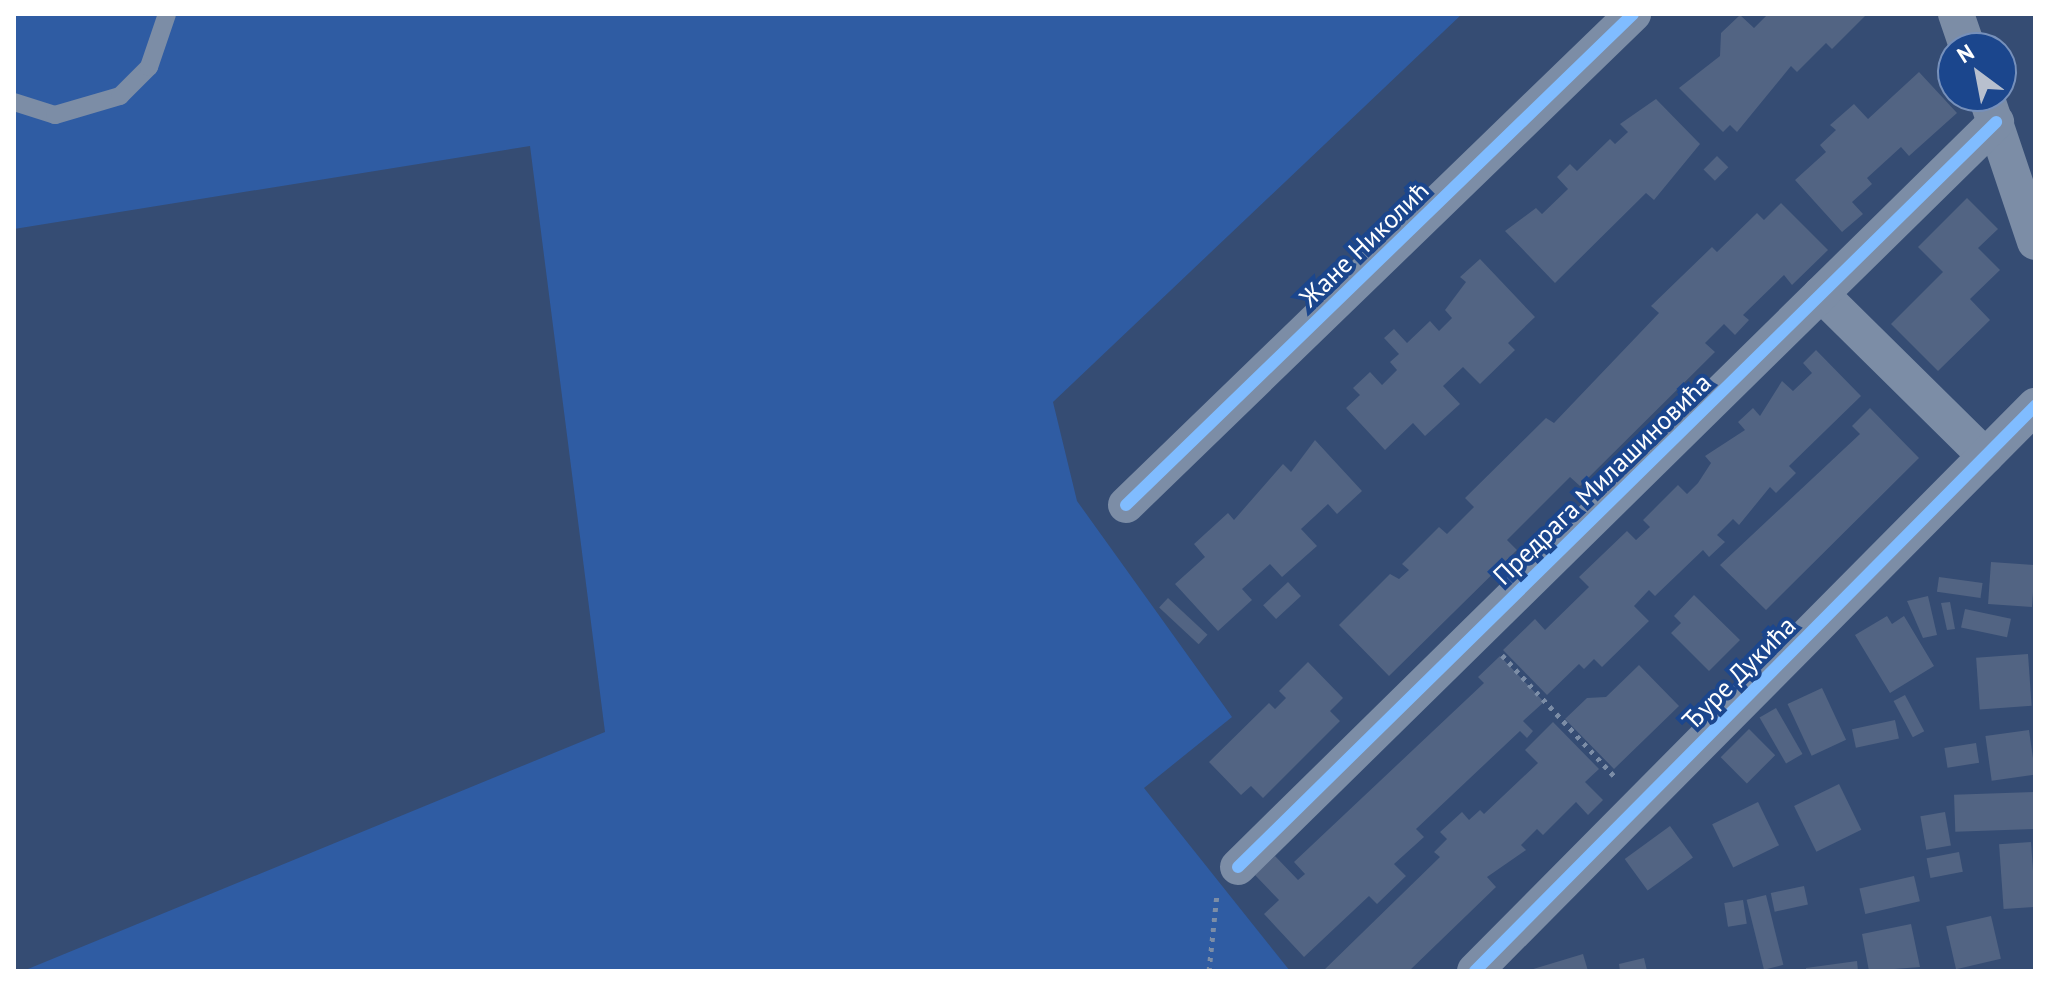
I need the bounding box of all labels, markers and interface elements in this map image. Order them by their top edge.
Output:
north arrow [1937,32,2017,112]
text: N [1952,38,1979,69]
street label: Жане Николић [1293,175,1435,313]
street label: Предрага Милашиновића [1487,367,1717,591]
street label: Ђуре Дукића [1676,610,1802,736]

